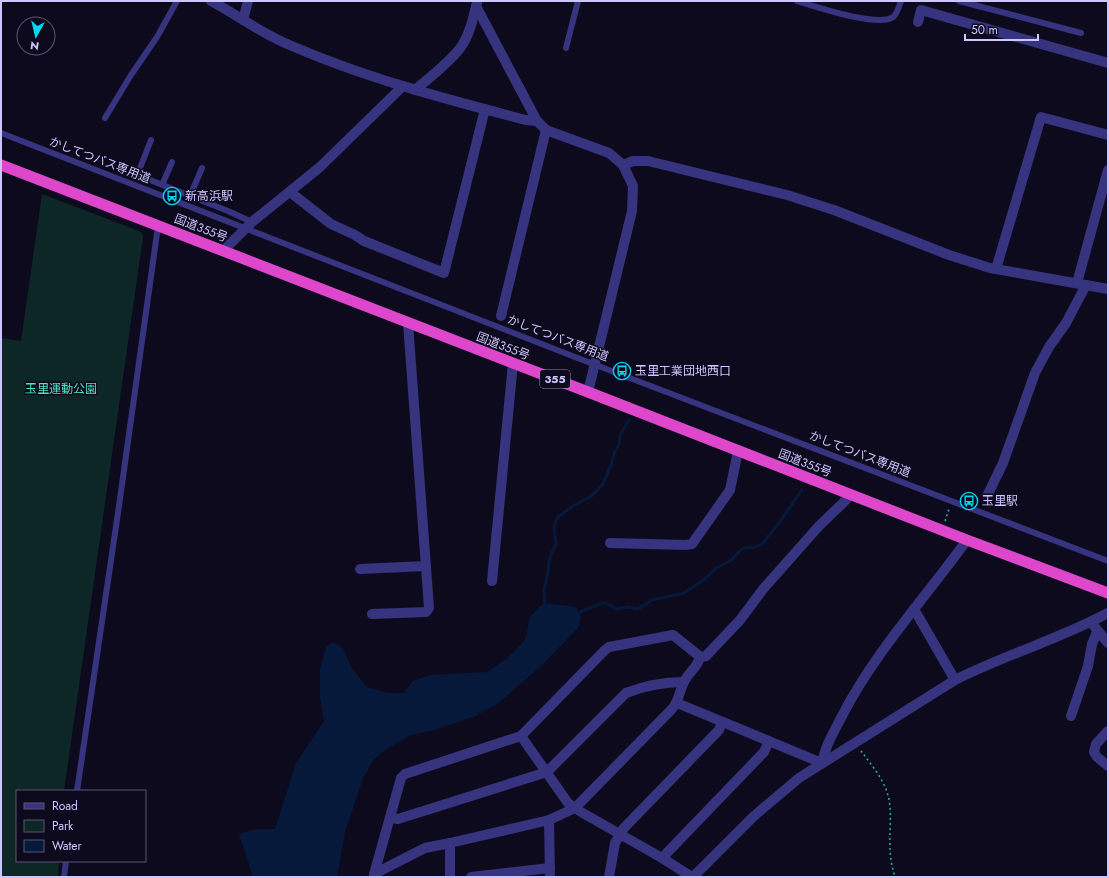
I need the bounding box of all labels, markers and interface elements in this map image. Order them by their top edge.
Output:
north arrow [16,16,56,56]
scale bar [965,16,1038,42]
text: 50 m [971,21,998,39]
text: N [29,37,40,54]
street label: かしてつバス専用道 [47,132,153,188]
bus stop icon: 新高浜駅 [162,186,182,206]
place label: 新高浜駅 [185,187,233,205]
street label: 国道355号 [172,210,230,246]
street label: かしてつバス専用道 [505,310,611,366]
street label: 国道355号 [474,328,532,364]
bus stop icon: 玉里工業団地西口 [612,361,632,381]
place label: 玉里工業団地西口 [635,362,731,380]
road number: 355 [540,370,570,388]
park label: 玉里運動公園 [25,380,97,398]
street label: かしてつバス専用道 [807,426,913,482]
street label: 国道355号 [776,445,834,481]
bus stop icon: 玉里駅 [959,491,979,511]
place label: 玉里駅 [982,492,1018,510]
legend [16,790,146,862]
text: Road [52,797,78,815]
text: Park [52,817,74,835]
text: Water [52,837,83,855]

